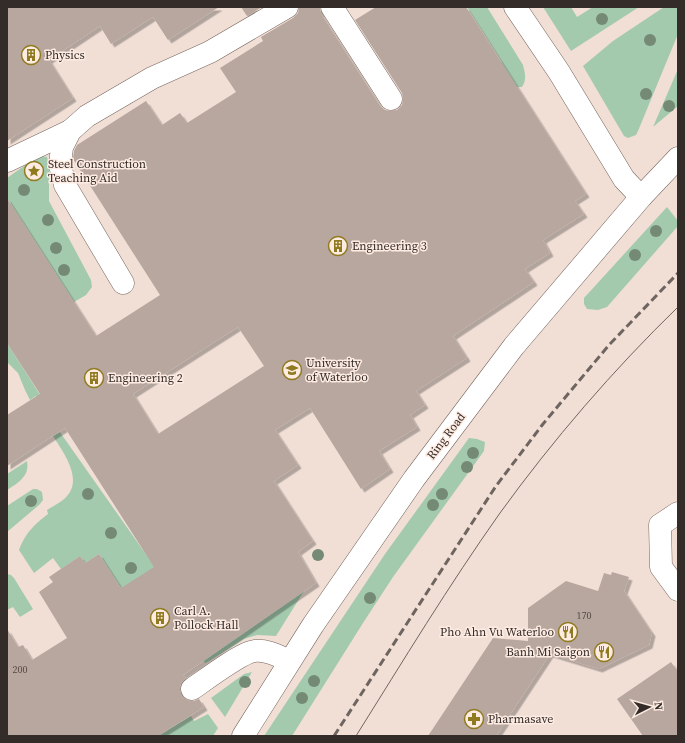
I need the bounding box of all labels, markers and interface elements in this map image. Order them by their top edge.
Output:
building icon: Physics [20,44,42,66]
place label: Physics [45,47,85,63]
place label: Steel Construction Teaching Aid [48,156,146,186]
place icon: Steel Construction Teaching Aid [23,160,45,182]
building icon: Engineering 3 [327,235,349,257]
place label: Engineering 3 [352,238,427,254]
place label: University of Waterloo [306,355,368,385]
school or university icon: University of Waterloo [281,359,303,381]
building icon: Engineering 2 [83,367,105,389]
place label: Engineering 2 [108,370,183,386]
street label: Ring Road [423,409,469,463]
place label: Carl A. Pollock Hall [174,603,239,633]
building icon: Carl A. Pollock Hall [149,607,171,629]
house number: 170 [577,609,592,622]
restaurant icon: Pho Ahn Vu Waterloo [557,621,579,643]
place label: Pho Ahn Vu Waterloo [440,624,554,640]
restaurant icon: Banh Mi Saigon [593,641,615,663]
place label: Banh Mi Saigon [506,644,590,660]
house number: 200 [13,663,28,676]
north arrow [629,687,669,727]
text: N [651,701,666,711]
pharmacy icon: Pharmasave [463,708,485,730]
place label: Pharmasave [488,711,553,727]

